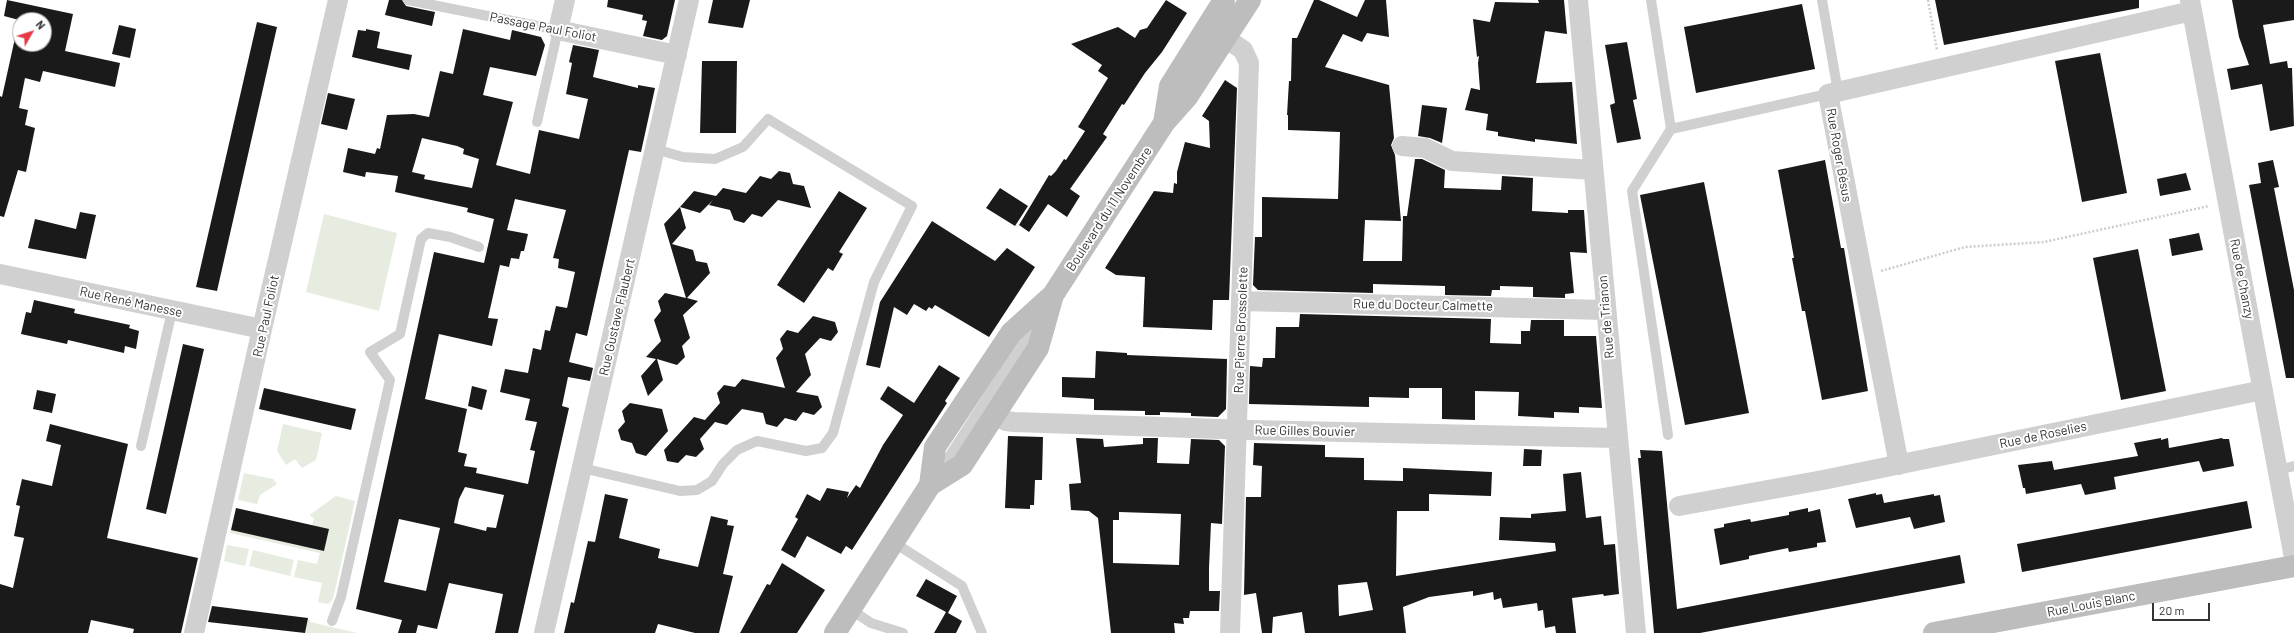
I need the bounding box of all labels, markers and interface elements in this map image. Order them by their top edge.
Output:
street label: Passage Paul Foliot [488,9,598,45]
north arrow [12,12,52,52]
text: N [34,18,48,32]
street label: Rue Roger Bésus [1823,107,1855,203]
street label: Boulevard du 11 Novembre [1063,144,1155,274]
street label: Rue de Chanzy [2227,238,2257,320]
street label: Rue Gustave Flaubert [596,257,638,377]
street label: Rue Pierre Brossolette [1231,266,1251,394]
street label: Rue Paul Foliot [250,274,282,358]
street label: Rue de Trianon [1595,275,1617,359]
street label: Rue René Manesse [78,283,184,321]
street label: Rue du Docteur Calmette [1353,296,1493,314]
street label: Rue de Roselies [1998,418,2088,452]
street label: Rue Gilles Bouvier [1255,422,1355,440]
street label: Rue Louis Blanc [2046,588,2136,620]
scale bar [2154,595,2212,621]
text: 20 m [2159,603,2185,617]

